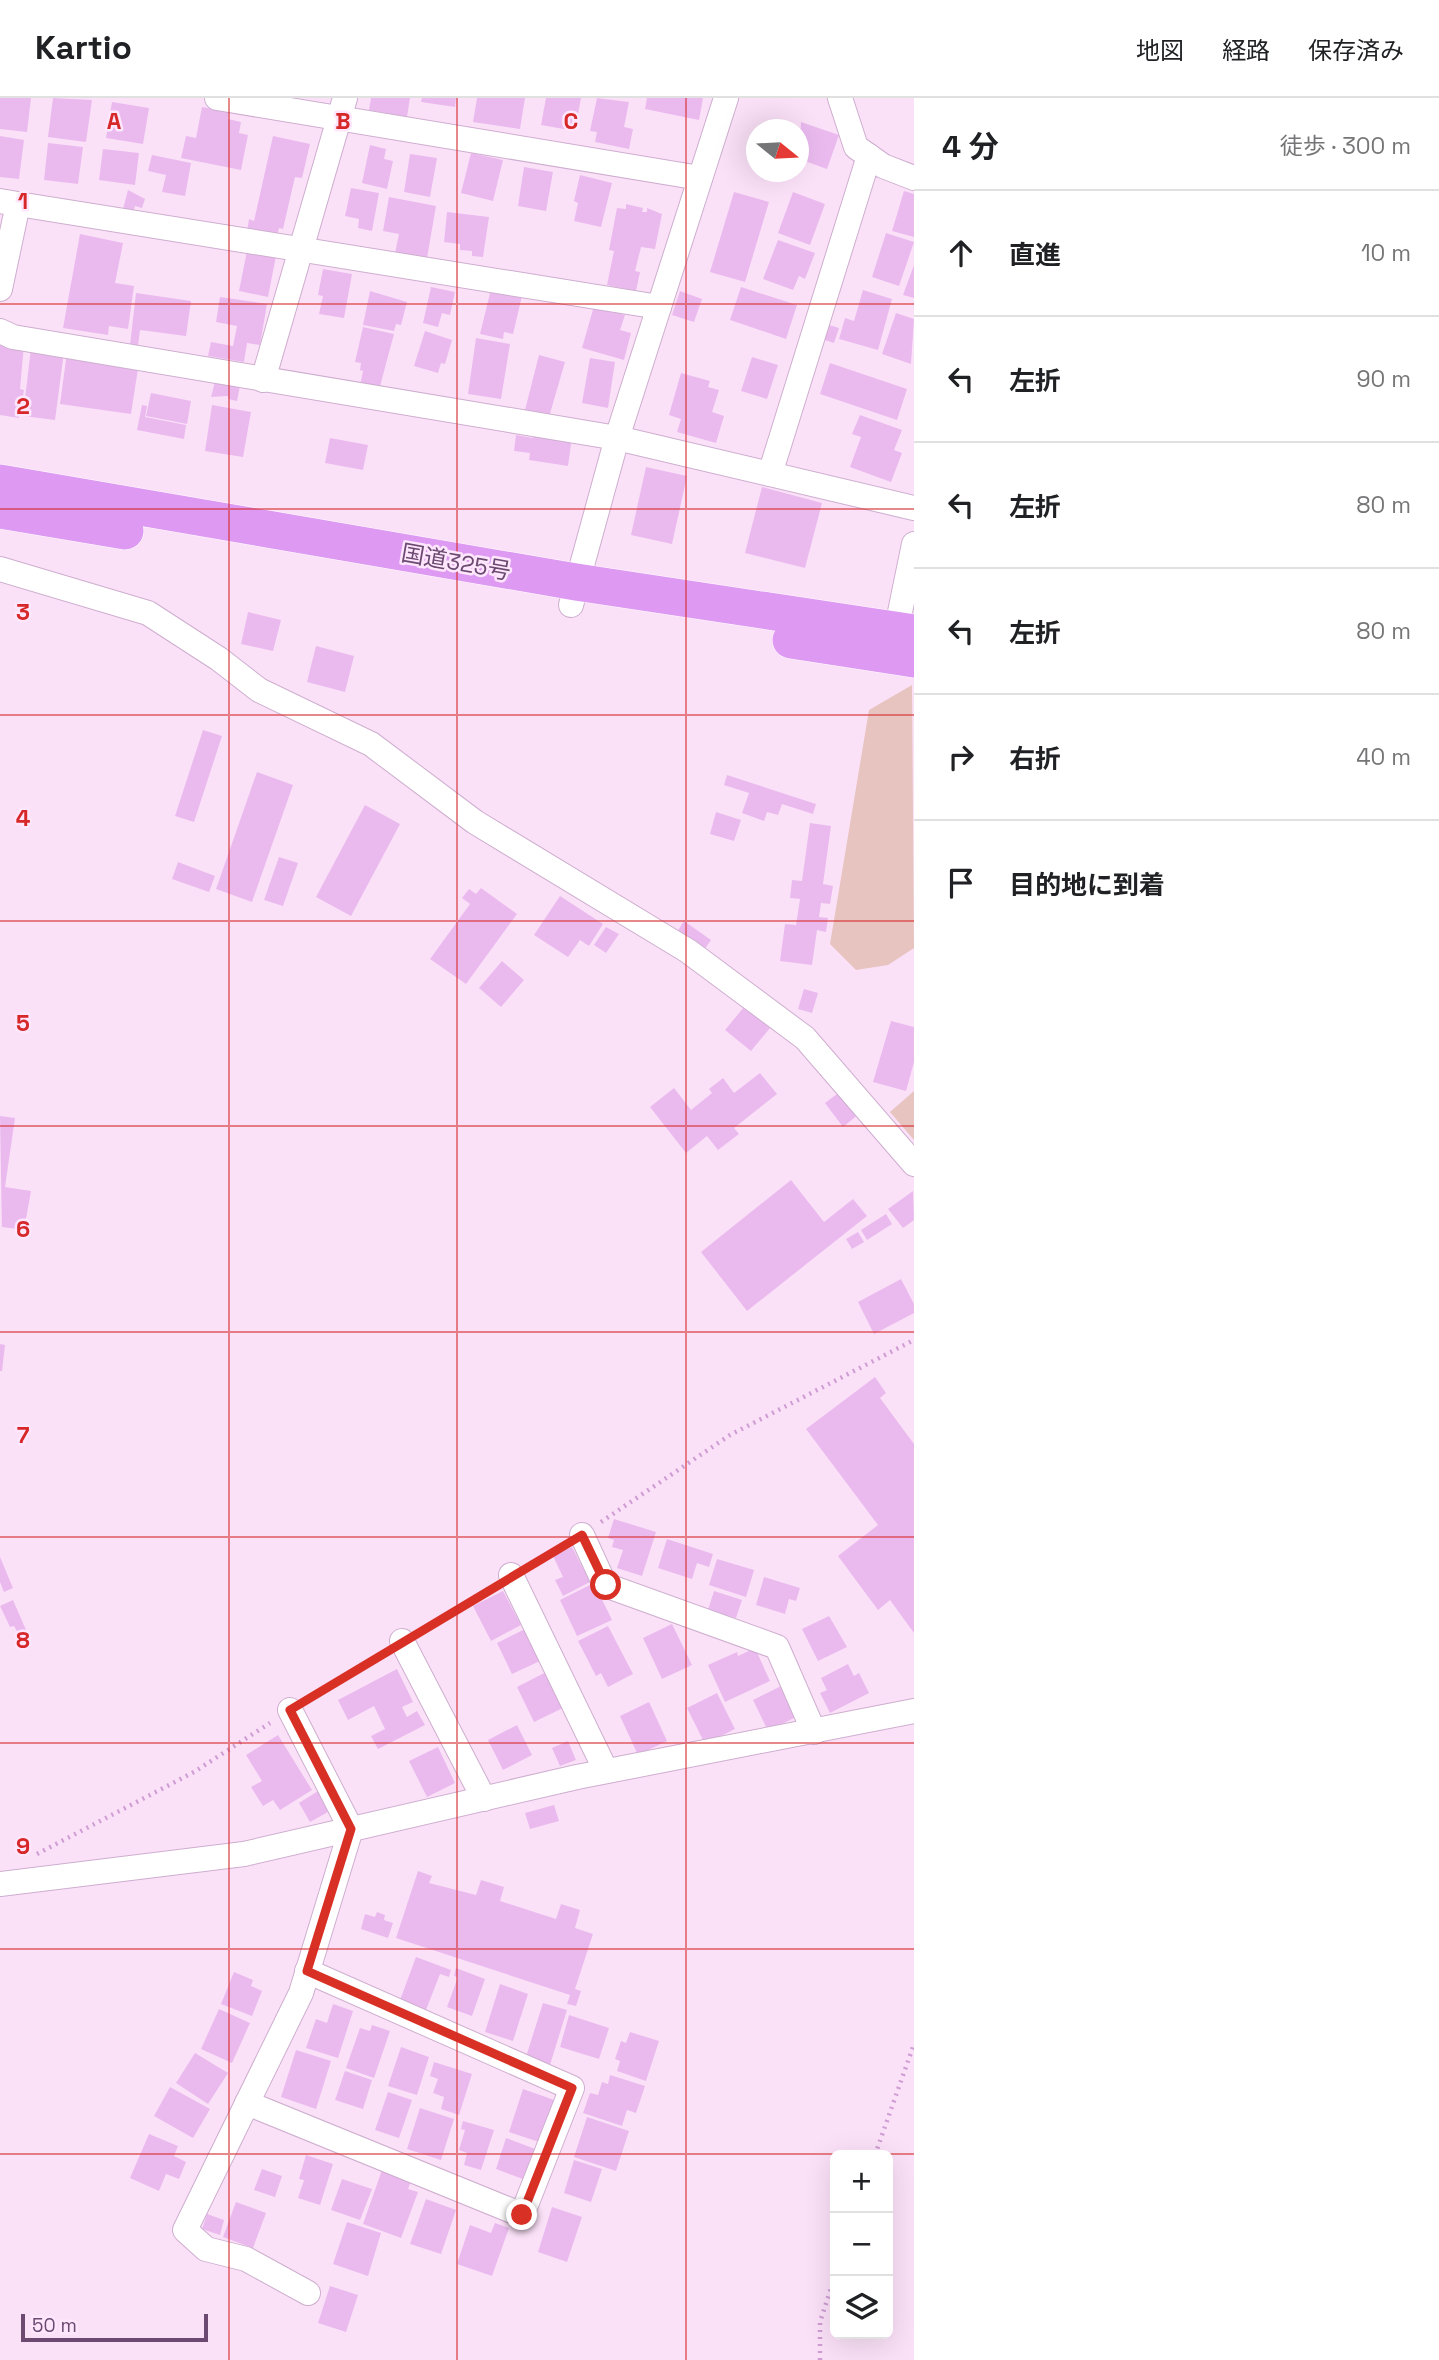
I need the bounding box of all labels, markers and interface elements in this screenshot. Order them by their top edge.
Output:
text: Kartio [35,27,132,69]
text: 地図 [1136,35,1184,66]
text: 経路 [1222,35,1270,66]
text: 保存済み [1308,35,1404,66]
text: A [107,106,122,136]
text: B [335,106,351,136]
text: C [564,106,578,136]
north arrow [746,119,809,182]
text: 4 分 [942,127,999,166]
text: 徒歩 · 300 m [1280,131,1411,161]
text: 1 [18,186,28,216]
icon: ahead [942,234,980,272]
text: 直進 [1009,238,1061,272]
text: 10 m [1361,238,1411,268]
icon: left [942,360,980,398]
text: 左折 [1009,364,1061,398]
text: 90 m [1356,364,1411,394]
text: 2 [16,391,30,421]
icon: left [942,486,980,524]
text: 左折 [1009,490,1061,524]
text: 80 m [1356,490,1411,520]
street label: 国道325号 [399,538,513,586]
text: 3 [16,597,30,627]
icon: left [942,612,980,650]
text: 左折 [1009,616,1061,650]
text: 80 m [1356,616,1411,646]
icon: right [942,738,980,776]
text: 右折 [1009,742,1061,776]
text: 40 m [1356,742,1411,772]
text: 4 [16,803,31,833]
icon: arrive [942,864,980,902]
text: 目的地に到着 [1009,868,1165,902]
text: 5 [16,1008,30,1038]
text: 6 [16,1214,30,1244]
text: 7 [17,1420,30,1450]
route start [590,1569,621,1600]
text: 8 [16,1625,30,1655]
text: 9 [16,1831,30,1861]
map controls [830,2150,893,2339]
button: + [830,2150,893,2213]
route end [506,2199,537,2230]
button: − [830,2213,893,2276]
button: layers [830,2276,893,2339]
scale bar [21,2311,208,2343]
text: 50 m [32,2313,77,2338]

